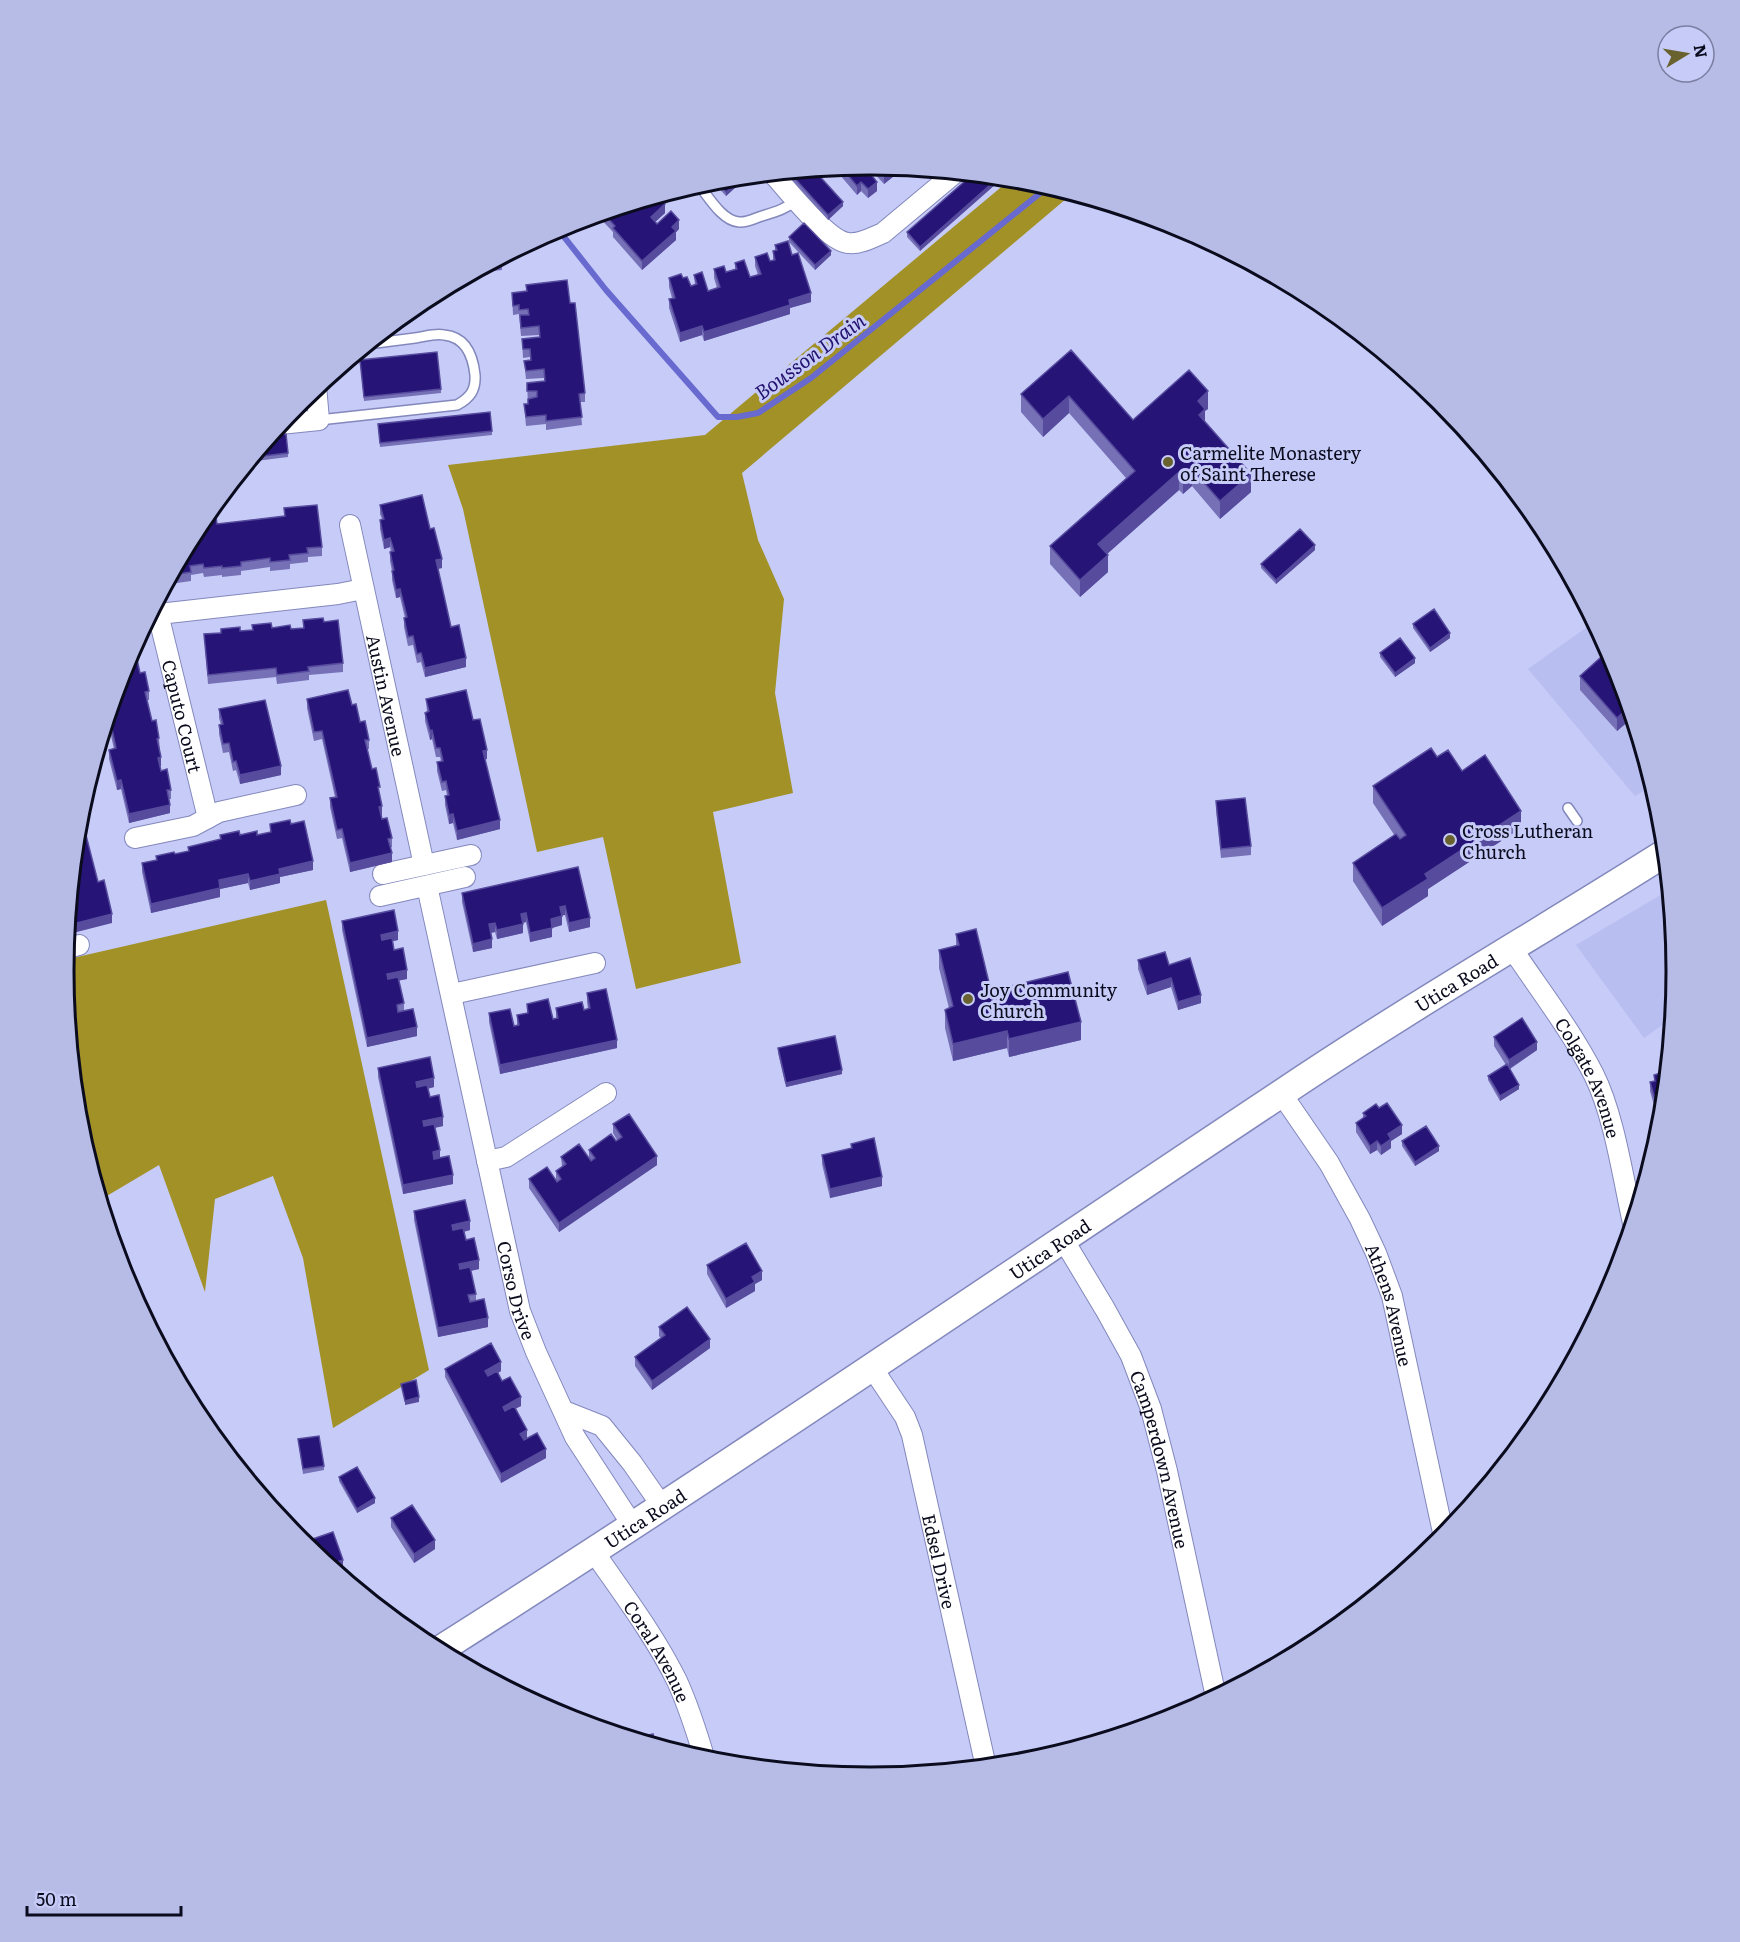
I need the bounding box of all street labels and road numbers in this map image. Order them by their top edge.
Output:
street label: Austin Avenue [361,632,413,758]
street label: Caputo Court [156,657,210,776]
street label: Utica Road [1409,946,1503,1018]
street label: Colgate Avenue [1549,1012,1628,1141]
street label: Utica Road [1003,1211,1096,1286]
street label: Corso Drive [492,1238,543,1343]
street label: Athens Avenue [1359,1238,1420,1369]
street label: Camperdown Avenue [1124,1366,1197,1551]
street label: Utica Road [598,1481,691,1554]
street label: Edsel Drive [916,1511,964,1611]
street label: Coral Avenue [618,1594,698,1706]

